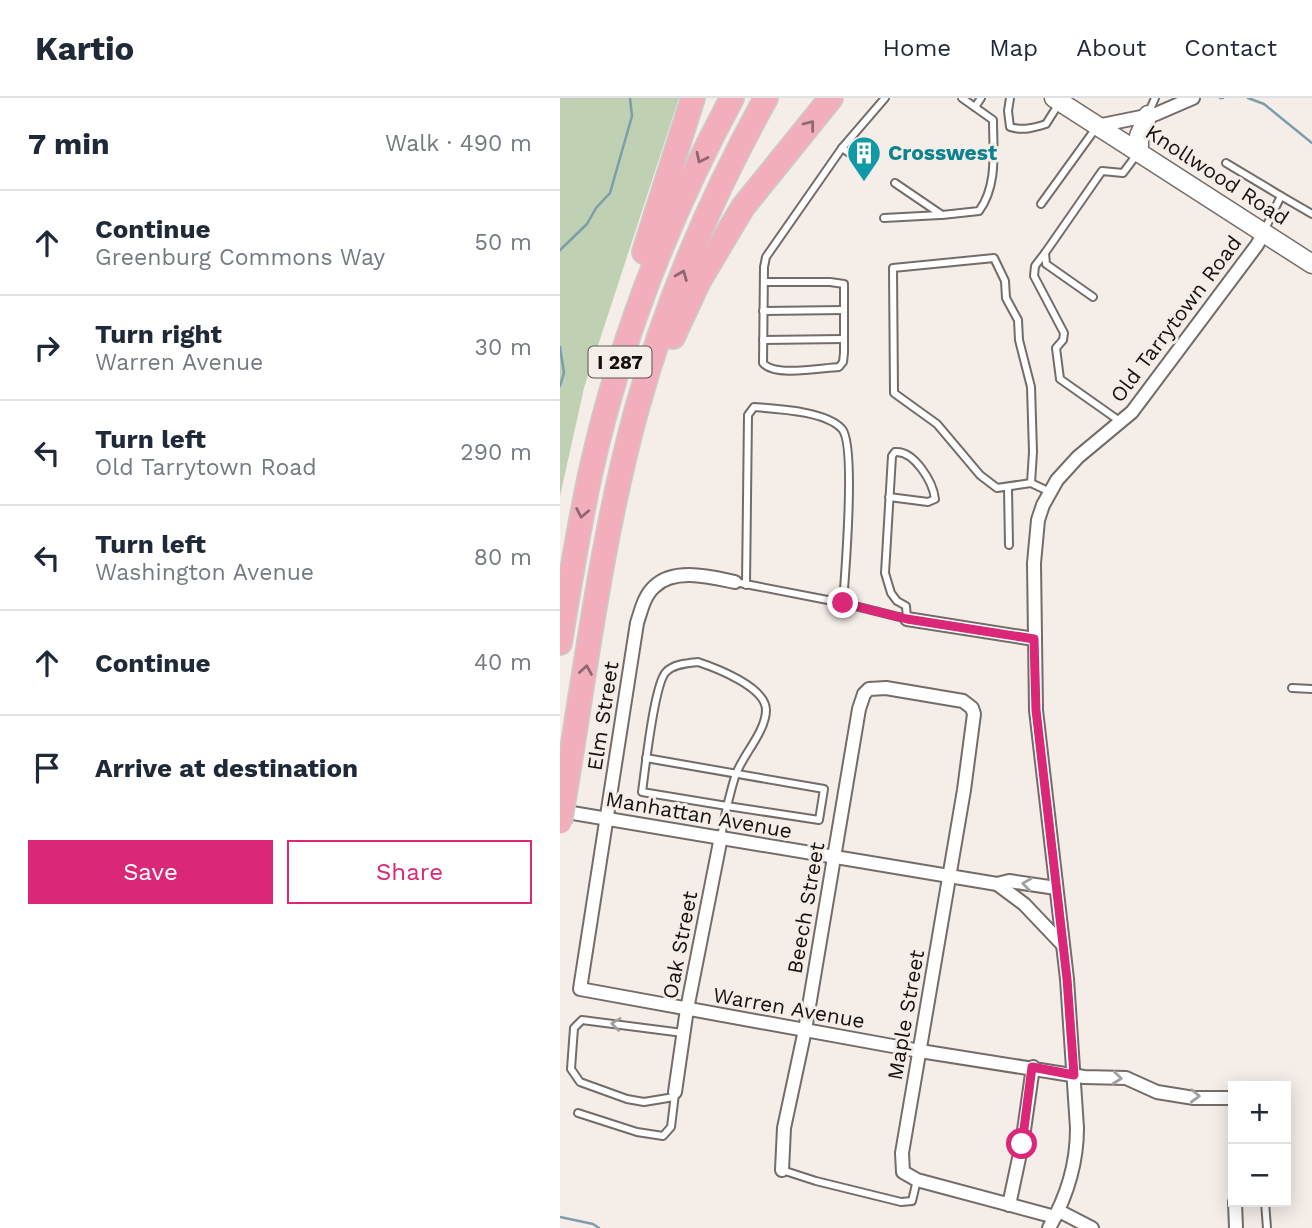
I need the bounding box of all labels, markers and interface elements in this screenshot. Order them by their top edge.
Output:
text: Kartio [35,29,134,68]
text: Home [883,34,951,62]
text: Map [989,34,1038,62]
text: About [1076,34,1146,62]
text: Contact [1184,34,1277,62]
street label: Knollwood Road [1141,119,1294,230]
one-way arrow [801,120,814,132]
text: 7 min [28,126,110,161]
text: Walk · 490 m [385,130,532,157]
building icon: Crosswest [845,134,883,183]
place label: Crosswest [888,140,997,165]
one-way arrow [695,151,709,163]
text: Continue [95,214,211,244]
icon: ahead [28,224,66,262]
text: 50 m [475,229,532,256]
street label: Old Tarrytown Road [1105,230,1246,407]
text: Greenburg Commons Way [95,244,385,271]
one-way arrow [673,269,687,281]
text: Turn right [95,319,222,349]
icon: right [28,329,66,367]
text: 30 m [475,334,532,361]
road number: I 287 [588,346,652,378]
text: Warren Avenue [95,349,263,376]
text: Turn left [95,424,206,454]
icon: left [28,434,66,472]
text: 290 m [460,439,532,466]
text: Old Tarrytown Road [95,454,317,481]
one-way arrow [575,507,590,519]
text: Turn left [95,529,206,559]
icon: left [28,539,66,577]
text: 80 m [474,544,532,571]
text: Washington Avenue [95,559,314,586]
route end [827,587,858,618]
icon: ahead [28,644,66,682]
text: Continue [95,648,211,678]
text: 40 m [474,649,532,676]
street label: Elm Street [582,659,624,772]
one-way arrow [578,664,593,675]
icon: arrive [28,749,66,787]
text: Arrive at destination [95,753,358,783]
street label: Manhattan Avenue [604,786,794,843]
button: Save [28,840,273,904]
button: Share [287,840,532,904]
street label: Beech Street [782,840,829,976]
one-way arrow [1021,877,1032,892]
street label: Oak Street [657,889,702,1001]
street label: Maple Street [882,948,929,1082]
street label: Warren Avenue [711,982,867,1033]
one-way arrow [610,1016,621,1031]
one-way arrow [1111,1070,1123,1085]
map controls [1228,1081,1291,1207]
button: + [1228,1081,1291,1144]
one-way arrow [1190,1089,1201,1104]
route start [1006,1128,1037,1159]
button: − [1228,1144,1291,1207]

